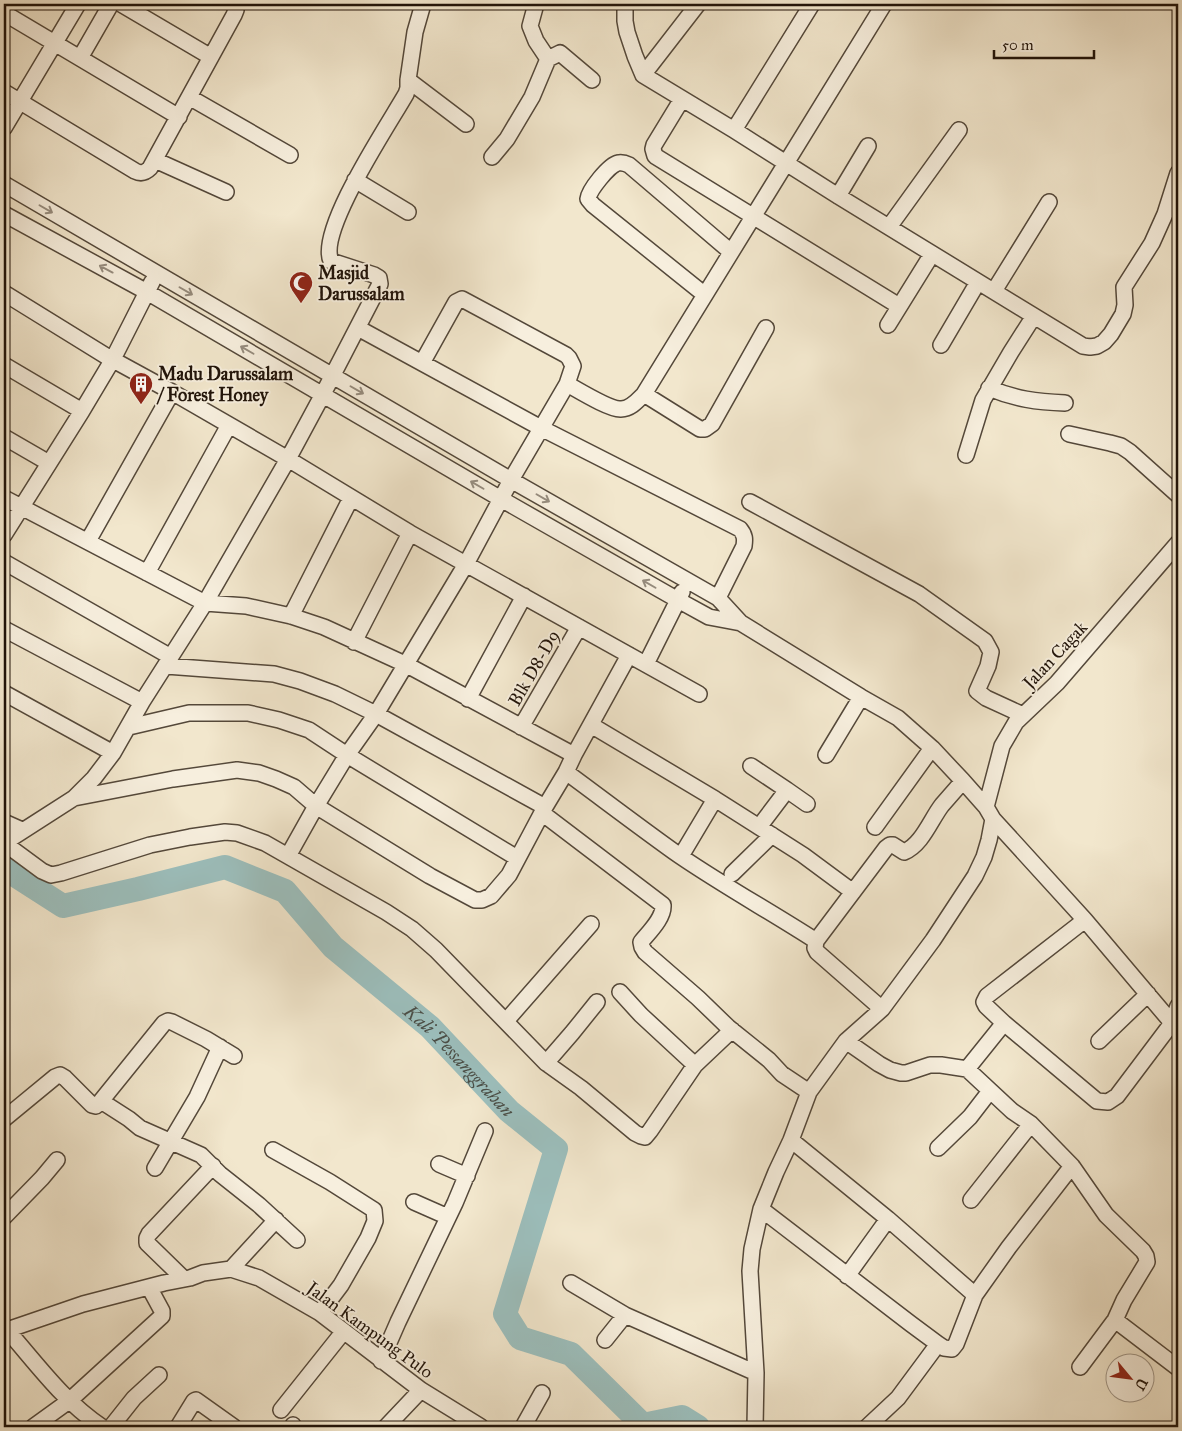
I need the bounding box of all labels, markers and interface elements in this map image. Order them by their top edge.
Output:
scale bar [994,28,1094,60]
text: 50 m [1002,36,1034,54]
one-way arrow [38,204,53,214]
place label: Masjid Darussalam [318,262,405,305]
one-way arrow [98,264,113,274]
mosque icon: Masjid Darussalam [288,270,314,304]
one-way arrow [178,287,193,296]
one-way arrow [240,344,254,354]
place label: Madu Darussalam / Forest Honey [156,363,294,407]
building icon: Madu Darussalam / Forest Honey [128,371,154,405]
one-way arrow [350,385,364,395]
one-way arrow [470,480,485,490]
one-way arrow [535,494,549,504]
one-way arrow [642,578,656,588]
street label: Jalan Cagak [1017,616,1093,696]
street label: Blk D8-D9 [503,626,565,710]
water label: Kali Pessanggrahan [399,999,520,1122]
street label: Jalan Kampung Pulo [300,1276,437,1384]
north arrow [1104,1354,1154,1404]
text: U [1130,1375,1151,1394]

